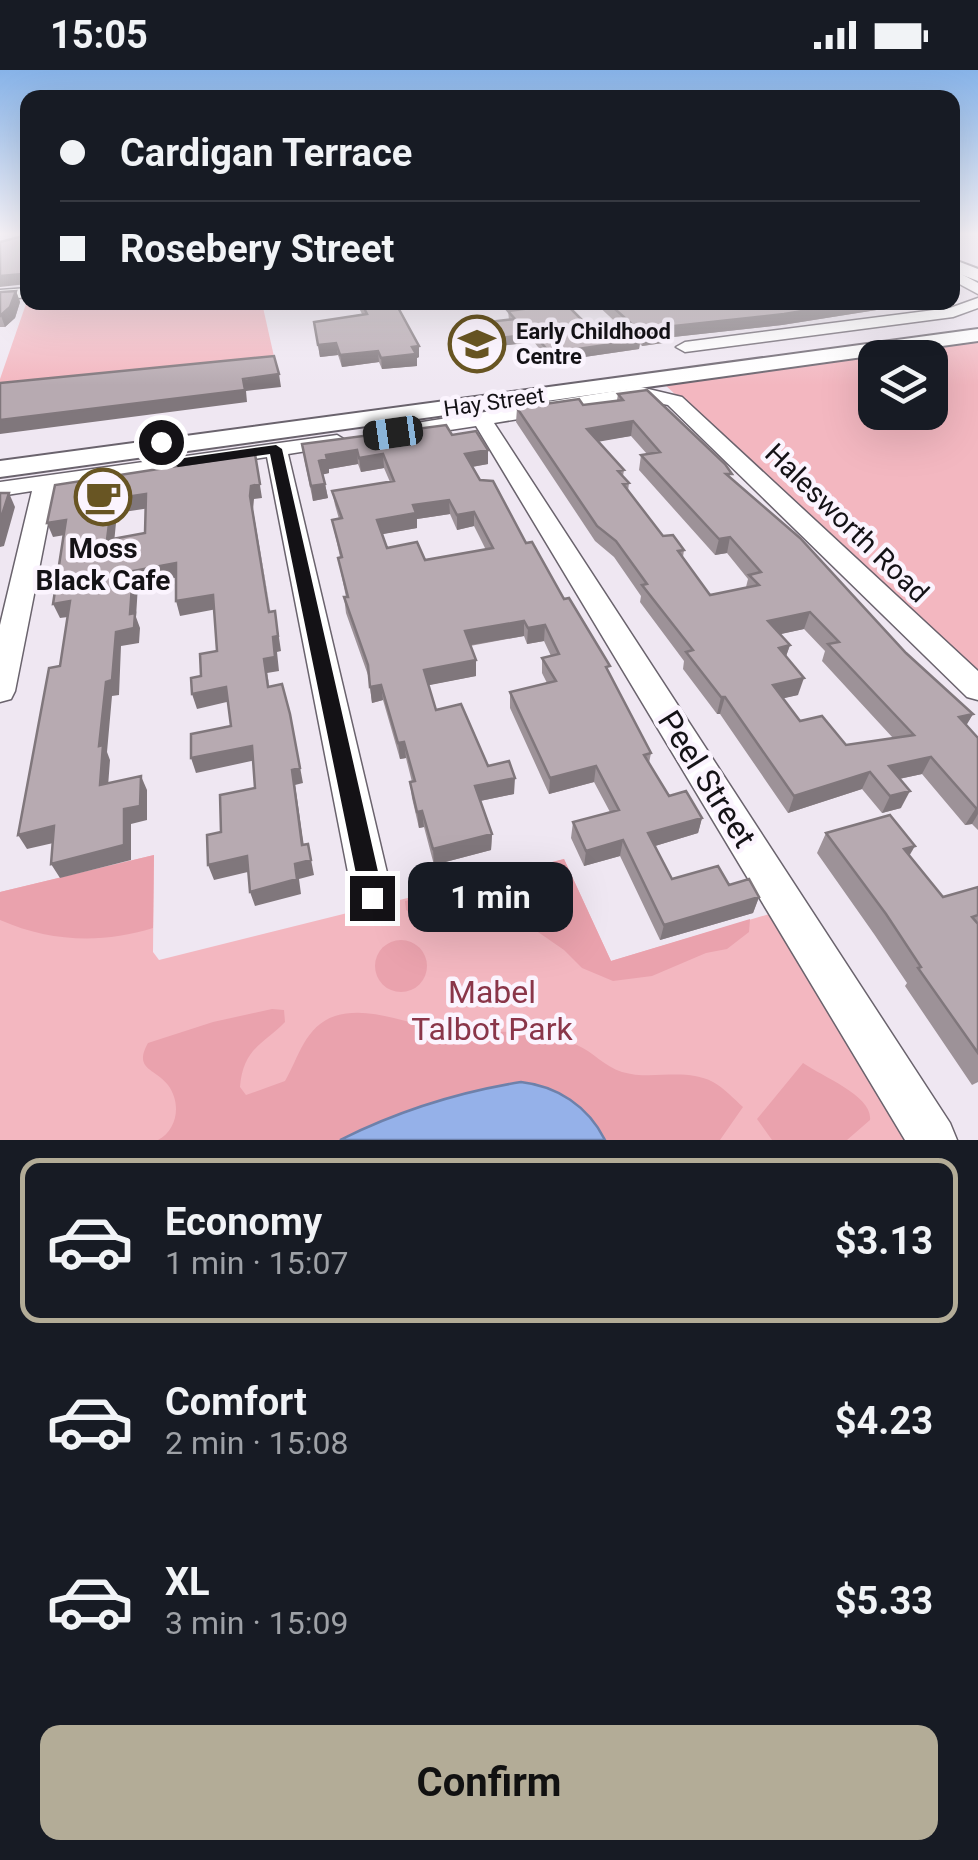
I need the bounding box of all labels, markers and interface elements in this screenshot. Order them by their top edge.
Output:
text: 15:05 [50,13,148,57]
text: Cardigan Terrace [120,131,412,175]
text: Rosebery Street [120,227,394,271]
school or university icon: Early Childhood Centre [447,314,507,374]
place label: Early Childhood Centre [516,319,671,369]
map controls [858,340,948,430]
button: layers [858,340,948,430]
street label: Hay Street [442,383,546,421]
car [361,414,425,452]
route start [139,420,184,465]
street label: Halesworth Road [758,437,936,609]
cafe icon: Moss Black Cafe [73,467,133,527]
place label: Moss Black Cafe [36,532,170,597]
street label: Peel Street [650,704,764,854]
callout: 1 min [407,863,572,933]
route end [350,876,395,921]
text: 1 min [450,878,531,916]
park label: Mabel Talbot Park [411,973,574,1048]
icon: car [45,1196,135,1286]
text: Economy [165,1200,322,1244]
text: $3.13 [835,1219,933,1263]
text: 1 min · 15:07 [165,1244,348,1282]
icon: car [45,1376,135,1466]
text: Comfort [165,1380,307,1424]
text: $4.23 [835,1399,933,1443]
text: 2 min · 15:08 [165,1424,348,1462]
icon: car [45,1556,135,1646]
text: XL [165,1560,210,1604]
text: $5.33 [835,1579,933,1623]
text: 3 min · 15:09 [165,1604,348,1642]
button: Confirm [40,1725,938,1840]

